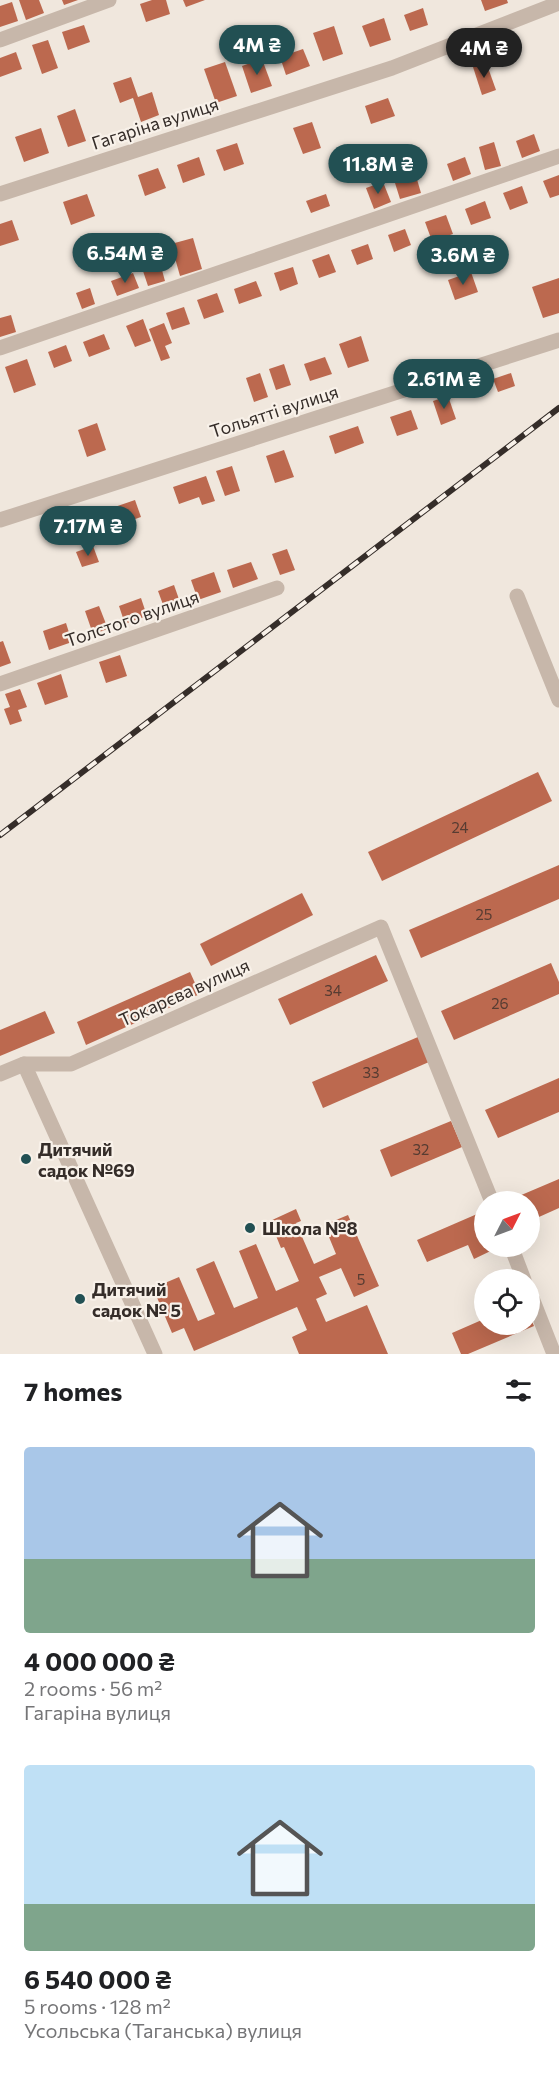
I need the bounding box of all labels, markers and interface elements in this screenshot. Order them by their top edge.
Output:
pin: 4M ₴ [221,25,293,76]
pin: 4M ₴ [448,28,520,79]
text: 4M ₴ [233,32,281,56]
text: 4M ₴ [460,35,508,59]
street label: Гагаріна вулиця [89,92,221,154]
pin: 11.8M ₴ [323,144,433,195]
text: 11.8M ₴ [342,151,414,175]
pin: 6.54M ₴ [70,233,180,284]
pin: 3.6M ₴ [414,235,512,286]
text: 6.54M ₴ [87,240,163,264]
text: 3.6M ₴ [431,242,495,266]
pin: 2.61M ₴ [389,359,499,410]
text: 2.61M ₴ [407,366,481,390]
street label: Тольятті вулиця [207,380,341,442]
pin: 7.17M ₴ [33,506,143,557]
text: 7.17M ₴ [54,513,122,537]
street label: Толстого вулиця [62,585,202,651]
house number: 24 [451,818,469,836]
house number: 25 [476,905,492,923]
street label: Токарєва вулиця [115,953,253,1031]
house number: 34 [324,981,342,999]
house number: 26 [491,994,509,1012]
house number: 33 [362,1063,380,1081]
place label: Дитячий садок №69 [38,1138,135,1181]
house number: 32 [413,1140,429,1158]
marker: Дитячий садок №69 [19,1152,33,1166]
north arrow [474,1191,540,1257]
map controls [474,1191,540,1335]
place label: Школа №8 [262,1217,358,1239]
marker: Школа №8 [243,1221,257,1235]
button: locate [474,1269,540,1335]
house number: 5 [357,1270,365,1288]
place label: Дитячий садок № 5 [92,1278,181,1321]
marker: Дитячий садок № 5 [73,1292,87,1306]
icon: filters [502,1374,535,1407]
text: 7 homes [24,1375,122,1406]
icon: home [226,1486,334,1594]
text: 4 000 000 ₴ [24,1645,175,1676]
text: 2 rooms · 56 m² [24,1676,162,1700]
text: Гагаріна вулиця [24,1700,171,1724]
icon: home [226,1804,334,1912]
text: 6 540 000 ₴ [24,1963,171,1994]
text: 5 rooms · 128 m² [24,1994,171,2018]
text: Усольська (Таганська) вулиця [24,2018,302,2042]

